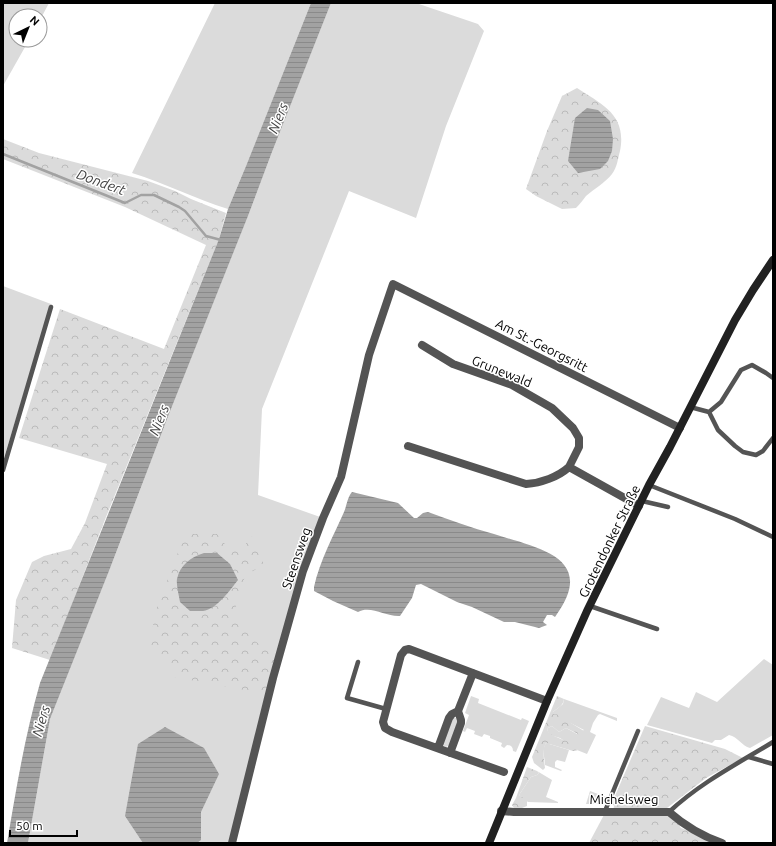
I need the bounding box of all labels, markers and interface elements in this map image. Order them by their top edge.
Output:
north arrow [8,8,48,48]
text: N [28,13,42,28]
water label: Niers [265,100,291,136]
water label: Dondert [74,166,128,198]
street label: Am St.-Georgsritt [494,316,590,374]
street label: Grunewald [470,353,534,389]
water label: Niers [146,402,172,438]
street label: Grotendonker Straße [576,482,642,600]
street label: Steensweg [279,525,313,591]
water label: Niers [29,704,53,738]
street label: Michelsweg [590,792,658,806]
scale bar [10,812,77,838]
text: 50 m [16,819,43,832]

